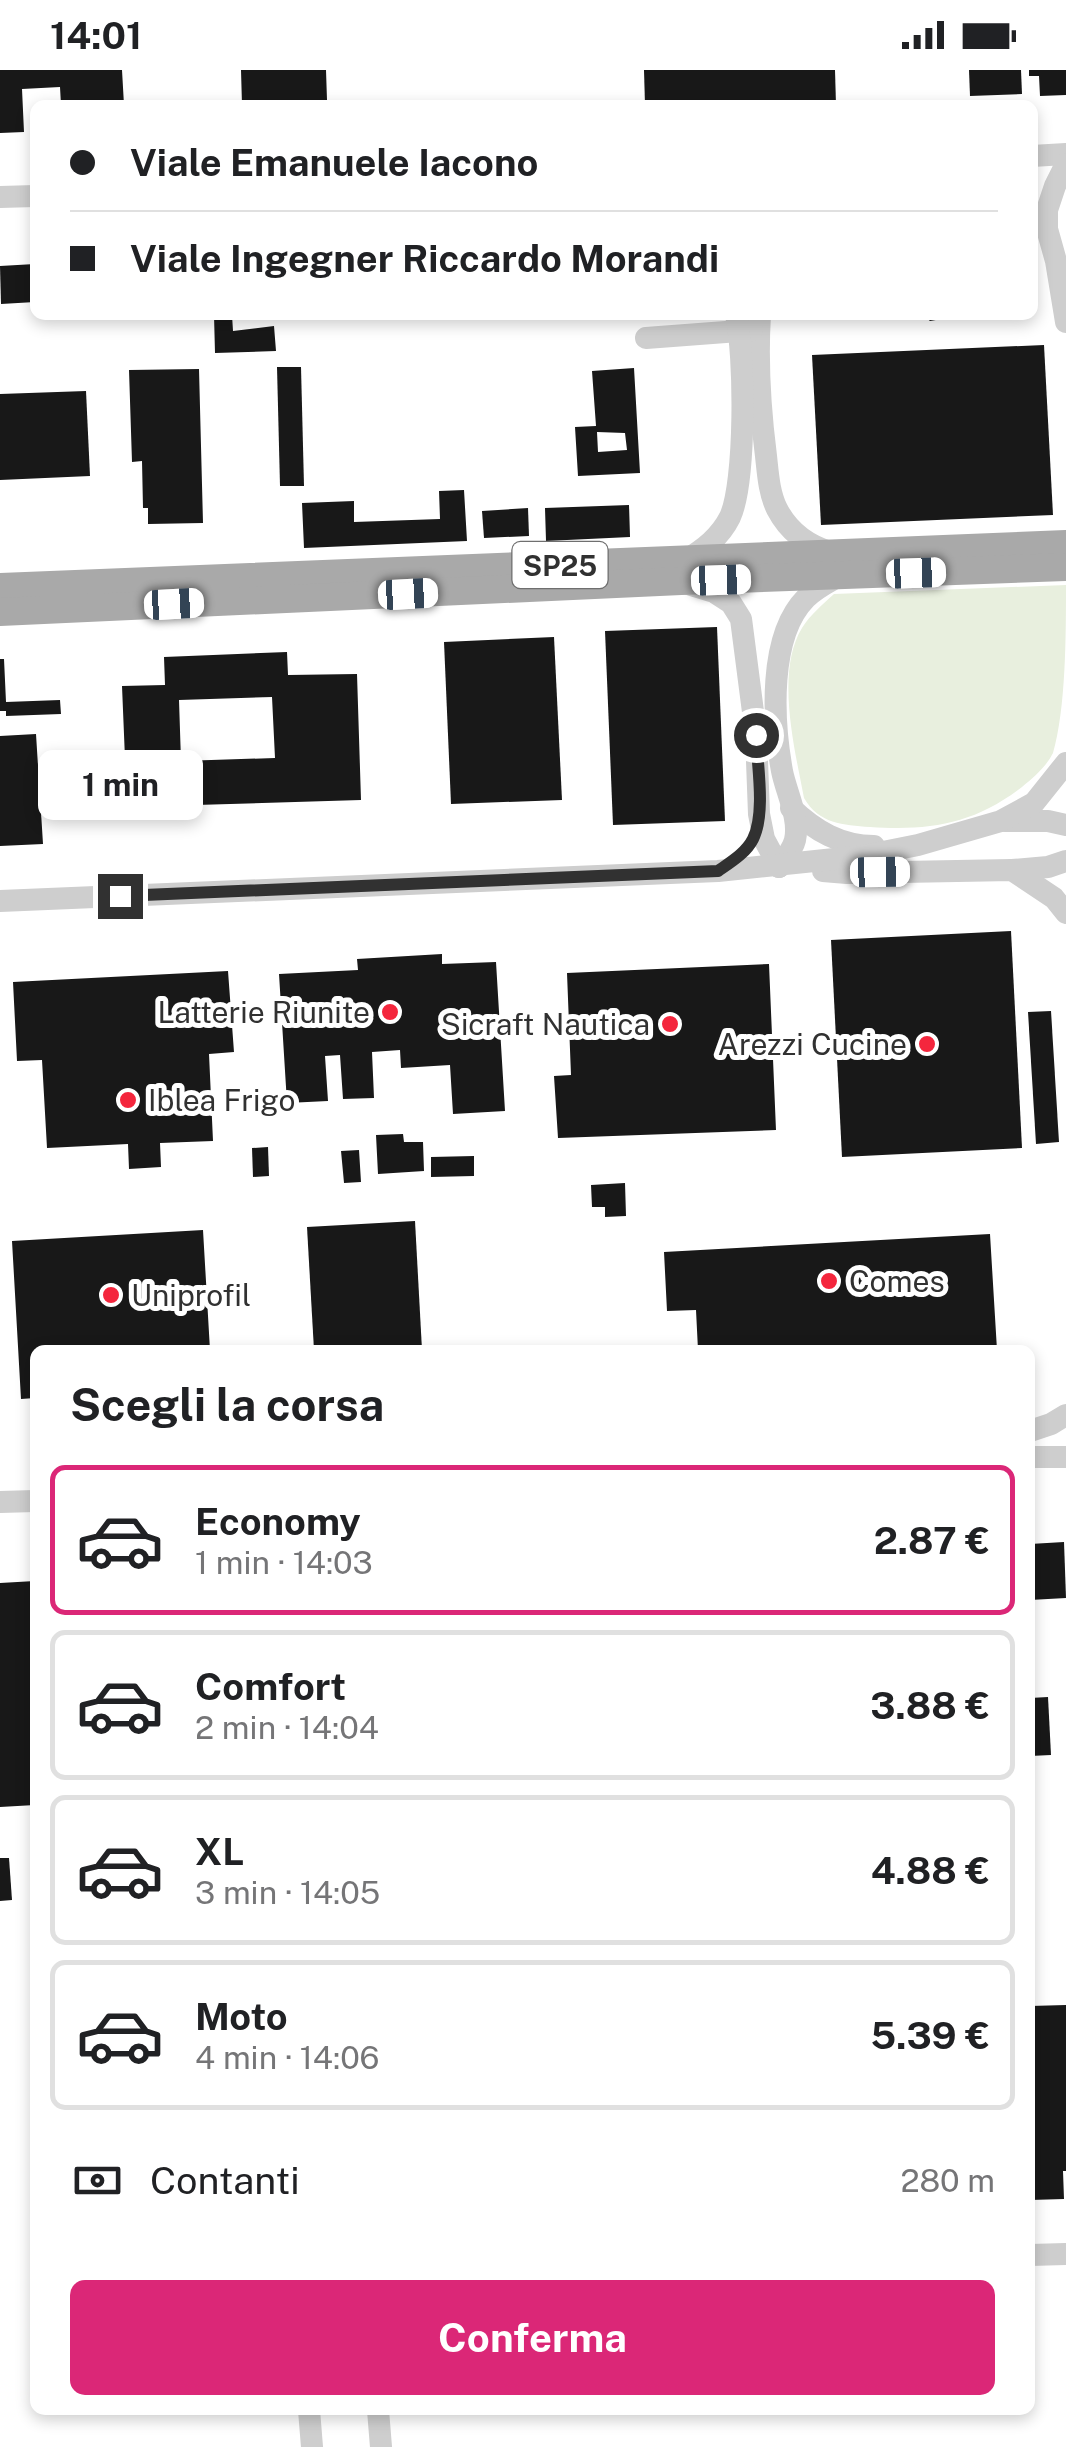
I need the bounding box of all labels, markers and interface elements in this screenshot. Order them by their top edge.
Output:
text: 14:01 [50,13,142,58]
text: Viale Emanuele Iacono [130,140,538,185]
text: Viale Ingegner Riccardo Morandi [130,236,719,281]
road number: SP25 [512,542,608,588]
car [885,557,947,589]
car [690,564,752,596]
car [377,577,439,611]
car [143,587,205,621]
route start [734,713,779,758]
callout: 1 min [38,751,202,821]
text: 1 min [82,766,159,803]
car [850,856,910,888]
route end [98,874,143,919]
place label: Latterie Riunite [157,994,370,1030]
marker: Latterie Riunite [379,1001,401,1023]
place label: Sicraft Nautica [441,1006,650,1042]
marker: Sicraft Nautica [659,1013,681,1035]
place label: Arezzi Cucine [718,1026,907,1062]
marker: Arezzi Cucine [916,1033,938,1055]
place label: Iblea Frigo [148,1082,295,1118]
marker: Iblea Frigo [117,1089,139,1111]
place label: Comes [849,1263,945,1299]
marker: Comes [818,1270,840,1292]
place label: Uniprofil [131,1277,251,1313]
marker: Uniprofil [100,1284,122,1306]
text: Scegli la corsa [70,1378,384,1431]
icon: car [75,1495,165,1585]
text: Economy [195,1499,361,1544]
text: 2.87 € [874,1518,990,1563]
text: 1 min · 14:03 [195,1544,373,1581]
icon: car [75,1660,165,1750]
text: Comfort [195,1664,346,1709]
text: 3.88 € [870,1683,990,1728]
text: 2 min · 14:04 [195,1709,379,1746]
icon: car [75,1825,165,1915]
text: XL [195,1829,244,1874]
text: 4.88 € [871,1848,990,1893]
text: 3 min · 14:05 [195,1874,380,1911]
icon: car [75,1990,165,2080]
text: Moto [195,1994,288,2039]
text: 5.39 € [871,2013,990,2058]
text: 4 min · 14:06 [195,2039,380,2076]
icon: cash [70,2153,125,2208]
text: Contanti [150,2158,300,2203]
text: 280 m [900,2162,995,2199]
button: Conferma [70,2280,995,2395]

